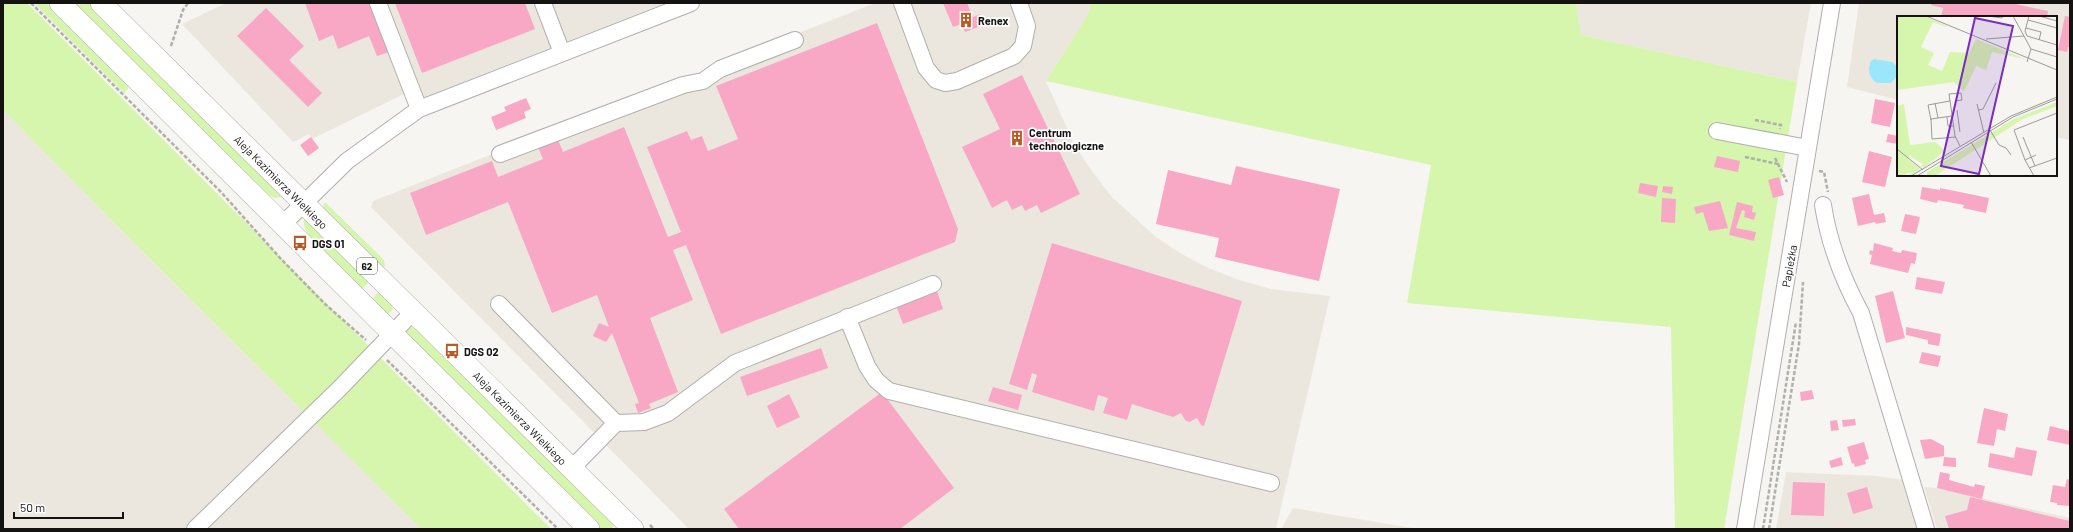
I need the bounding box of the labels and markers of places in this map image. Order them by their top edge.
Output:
building icon: Renex [957,11,975,29]
place label: Renex [978,14,1008,27]
place label: Centrum technologiczne [1029,126,1104,152]
building icon: Centrum technologiczne [1008,129,1026,147]
bus stop icon: DGS 01 [291,234,309,252]
place label: DGS 01 [312,237,344,250]
bus stop icon: DGS 02 [443,342,461,360]
place label: DGS 02 [464,345,499,358]

